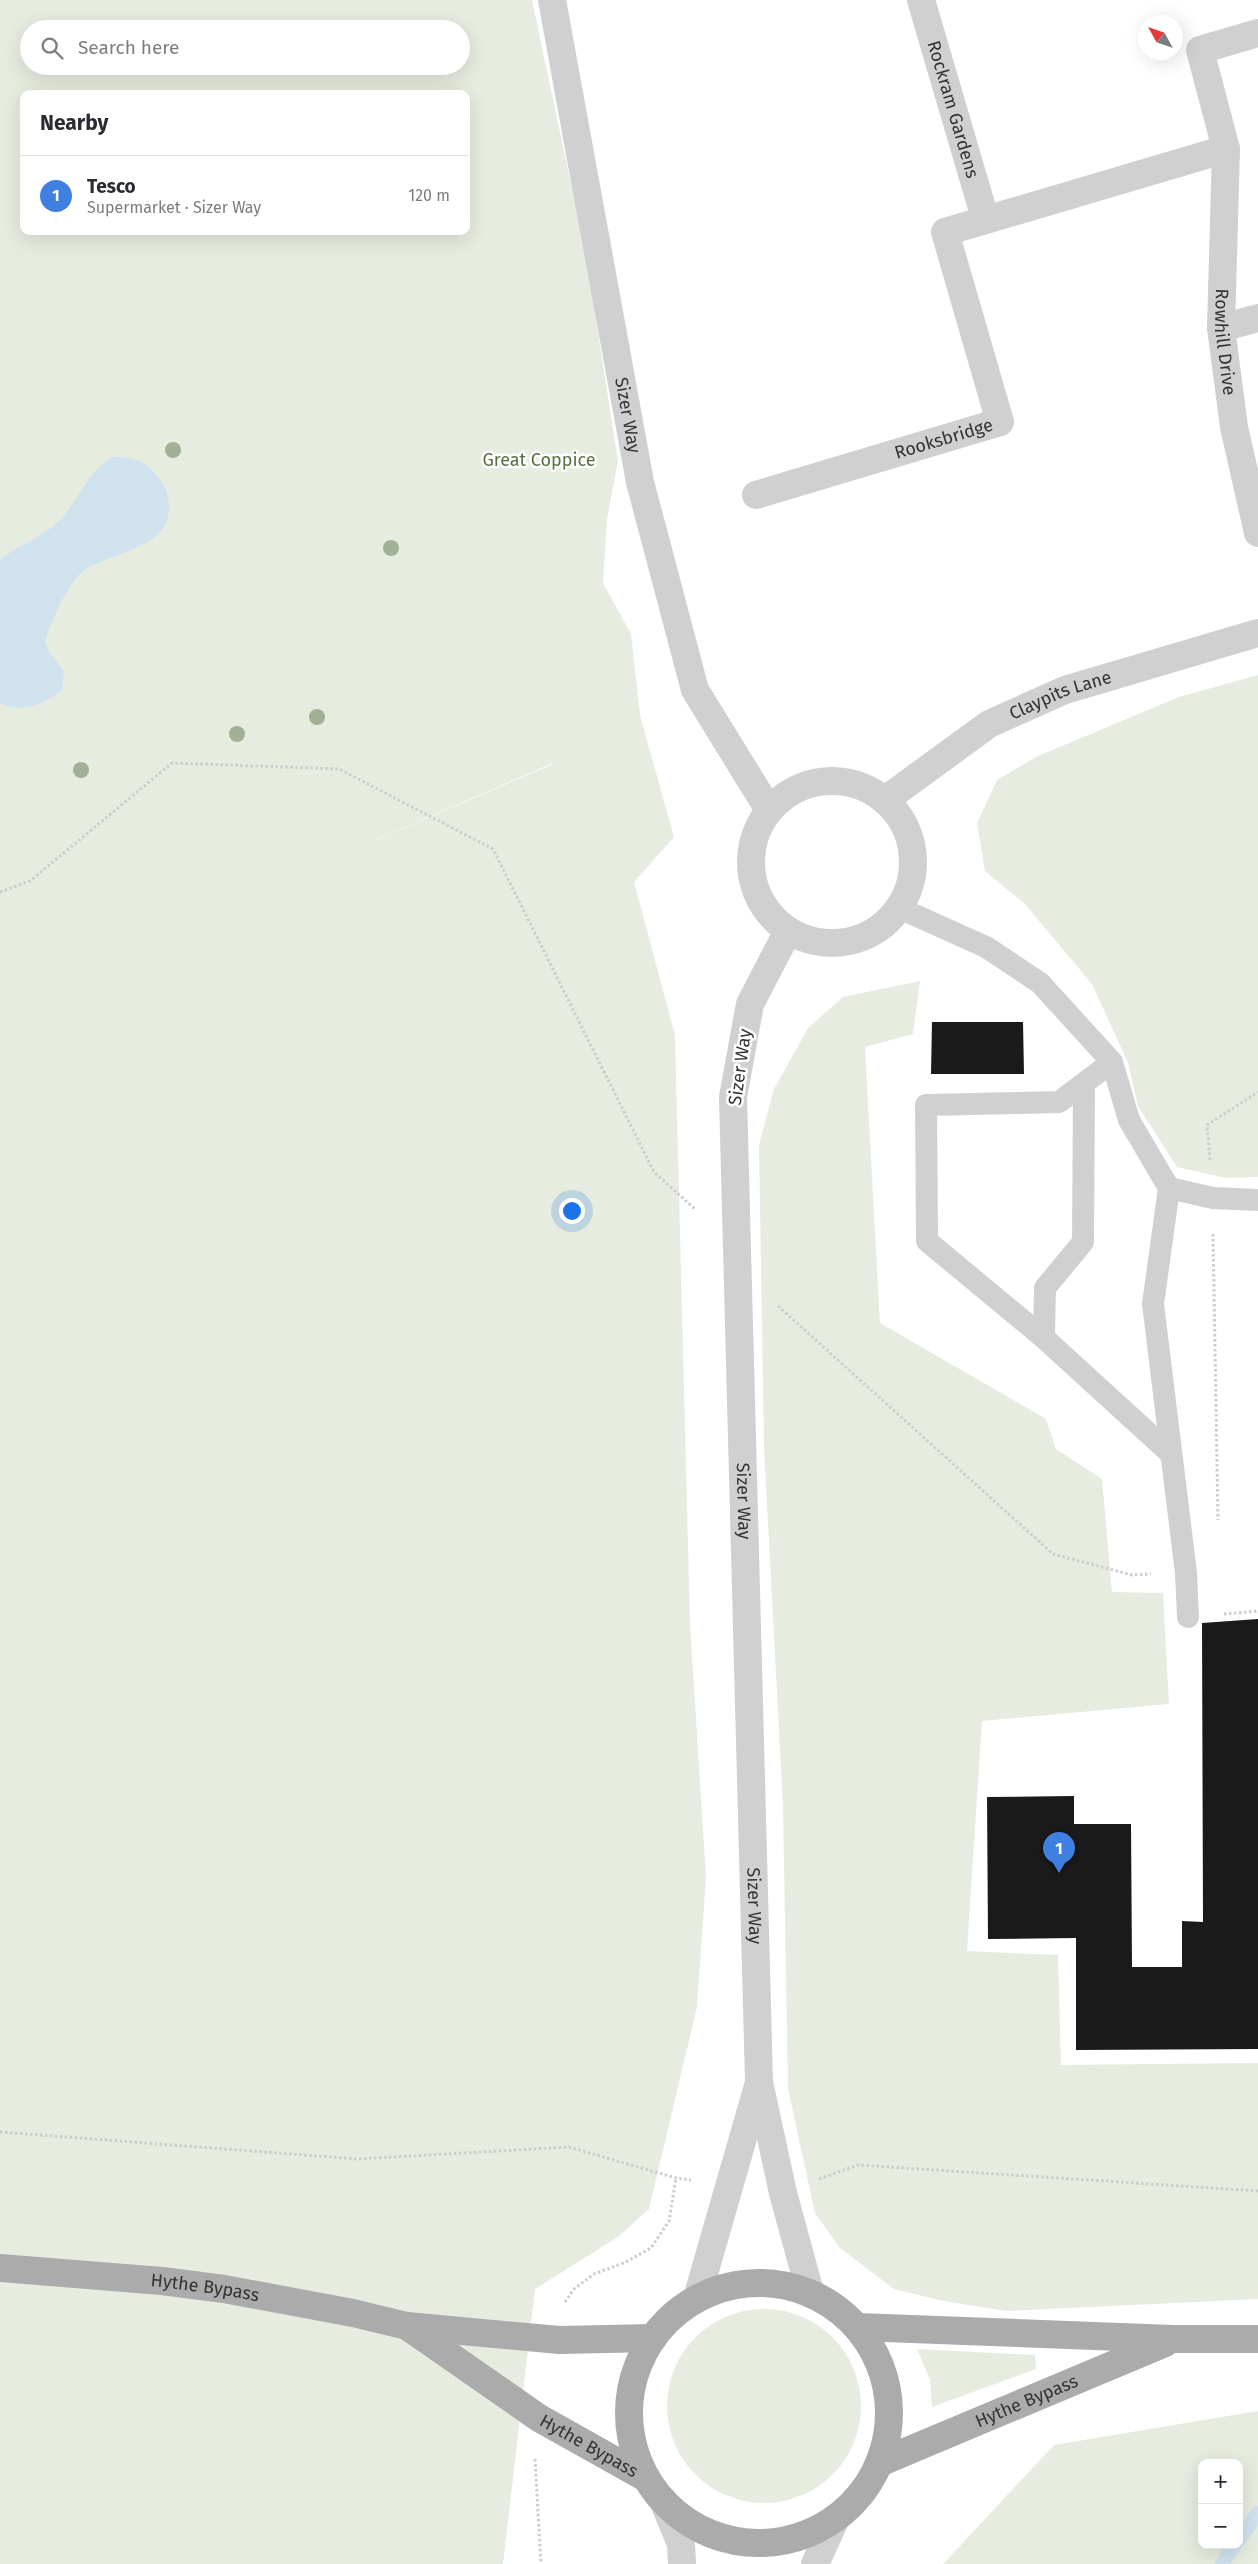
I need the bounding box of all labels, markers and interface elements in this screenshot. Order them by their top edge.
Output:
north arrow [1138,15,1183,60]
search box [20,20,470,75]
icon: search [38,34,66,62]
text: Search here [78,36,179,59]
street label: Rockram Gardens [922,38,984,181]
text: Nearby [40,110,108,136]
text: Tesco [87,175,136,198]
text: 1 [52,186,60,205]
text: 120 m [408,186,450,205]
text: Supermarket · Sizer Way [87,198,261,217]
street label: Rowhill Drive [1210,288,1241,397]
street label: Sizer Way [610,375,646,455]
street label: Rooksbridge [892,414,996,464]
park label: Great Coppice [482,449,596,471]
street label: Claypits Lane [1006,666,1114,725]
street label: Sizer Way [724,1027,756,1107]
your location [559,1198,585,1224]
street label: Sizer Way [732,1462,756,1540]
pin: 1 [1043,1832,1075,1873]
street label: Sizer Way [742,1867,766,1945]
street label: Hythe Bypass [150,2269,261,2306]
street label: Hythe Bypass [972,2370,1081,2432]
street label: Hythe Bypass [536,2410,642,2482]
map controls [1198,2459,1243,2549]
button: + [1198,2459,1243,2504]
button: − [1198,2504,1243,2549]

